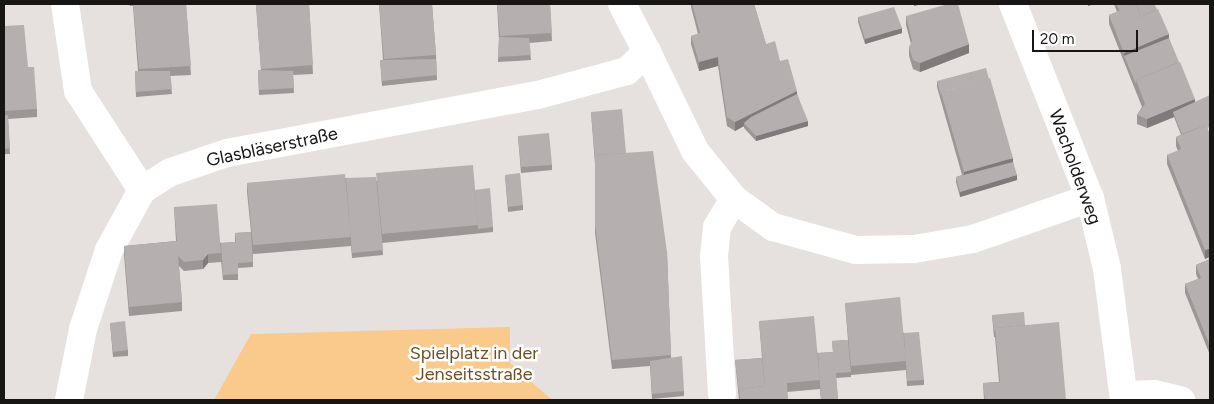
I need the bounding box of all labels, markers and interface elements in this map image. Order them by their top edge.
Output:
scale bar [1034,20,1140,52]
text: 20 m [1040,30,1074,48]
street label: Wacholderweg [1044,107,1106,227]
street label: Glasbläserstraße [204,123,340,171]
park label: Spielplatz in der Jenseitsstraße [410,343,538,386]

